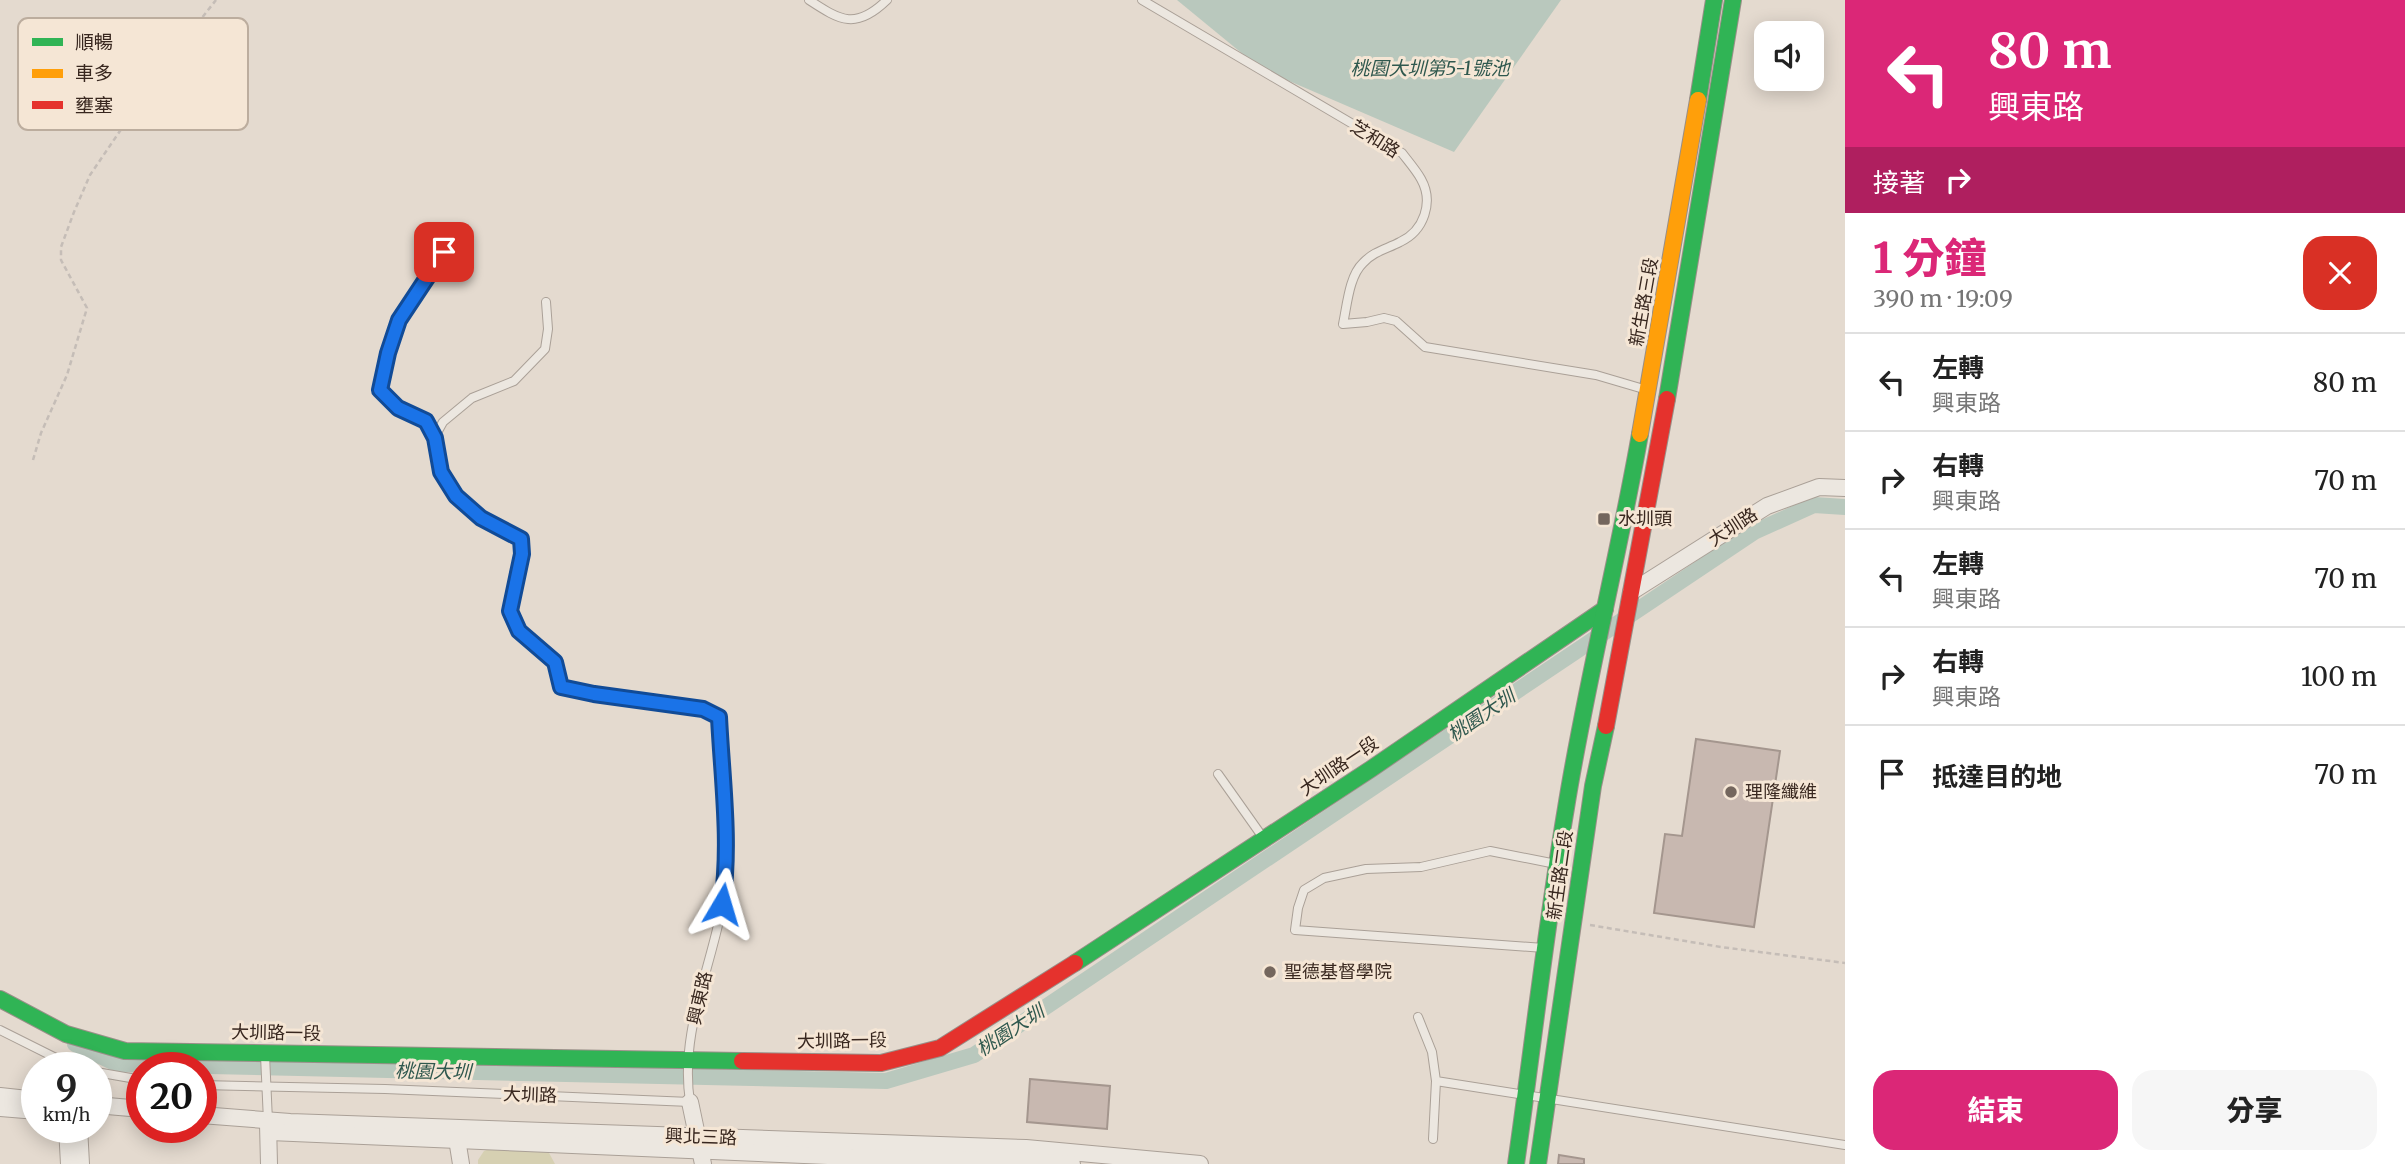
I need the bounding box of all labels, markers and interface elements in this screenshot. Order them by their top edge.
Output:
legend [18,18,248,130]
text: 80 m [1988,20,2111,81]
map controls [1754,21,1824,91]
button: sound [1754,21,1824,91]
icon: left [1873,28,1964,119]
text: 順暢 [75,30,113,54]
water label: 桃園大圳第5-1號池 [1351,56,1511,80]
text: 車多 [75,61,113,85]
text: 興東路 [1988,87,2084,127]
text: 壅塞 [75,93,113,117]
street label: 芝和路 [1346,115,1404,163]
icon: right [1939,161,1977,199]
text: 接著 [1873,166,1925,199]
pin [414,222,474,282]
text: 1 分鐘 [1873,232,1987,284]
icon: arrive [425,233,463,271]
button: close [2303,236,2377,310]
street label: 新生路三段 [1624,256,1663,348]
text: 390 m · 19:09 [1873,284,2013,313]
text: 左轉 [1932,351,1984,384]
icon: left [1873,363,1911,401]
text: 80 m [2313,366,2377,399]
text: 興東路 [1932,388,2001,417]
text: 右轉 [1932,449,1984,482]
icon: right [1873,461,1911,499]
text: 70 m [2314,464,2377,497]
text: 興東路 [1932,486,2001,515]
street label: 大圳路 [1704,502,1762,551]
place label: 水圳頭 [1618,507,1672,530]
marker: 水圳頭 [1596,511,1612,527]
text: 左轉 [1932,547,1984,580]
icon: left [1873,559,1911,597]
text: 70 m [2314,562,2377,595]
text: 興東路 [1932,584,2001,613]
text: 右轉 [1932,645,1984,678]
icon: right [1873,657,1911,695]
text: 100 m [2301,660,2377,693]
water label: 桃園大圳 [1443,682,1522,746]
text: 興東路 [1932,682,2001,711]
street label: 大圳路一段 [1295,731,1382,800]
icon: arrive [1873,755,1911,793]
text: 70 m [2314,758,2377,791]
text: 抵達目的地 [1932,760,2062,793]
place label: 理隆纖維 [1745,780,1817,803]
marker: 理隆纖維 [1723,784,1739,800]
street label: 新生路二段 [1542,829,1577,921]
position arrow [685,867,759,941]
place label: 聖德基督學院 [1284,960,1392,983]
marker: 聖德基督學院 [1262,964,1278,980]
street label: 興東路 [682,969,717,1027]
water label: 桃園大圳 [972,998,1051,1061]
street label: 大圳路一段 [231,1020,321,1045]
street label: 大圳路一段 [797,1028,887,1053]
speed limit sign: 20 [126,1052,217,1143]
water label: 桃園大圳 [395,1058,474,1084]
text: 9 [56,1066,77,1110]
button: 結束 [1873,1070,2118,1150]
button: 分享 [2132,1070,2377,1150]
street label: 大圳路 [503,1082,557,1107]
text: km/h [43,1103,90,1126]
street label: 興北三路 [665,1124,737,1149]

